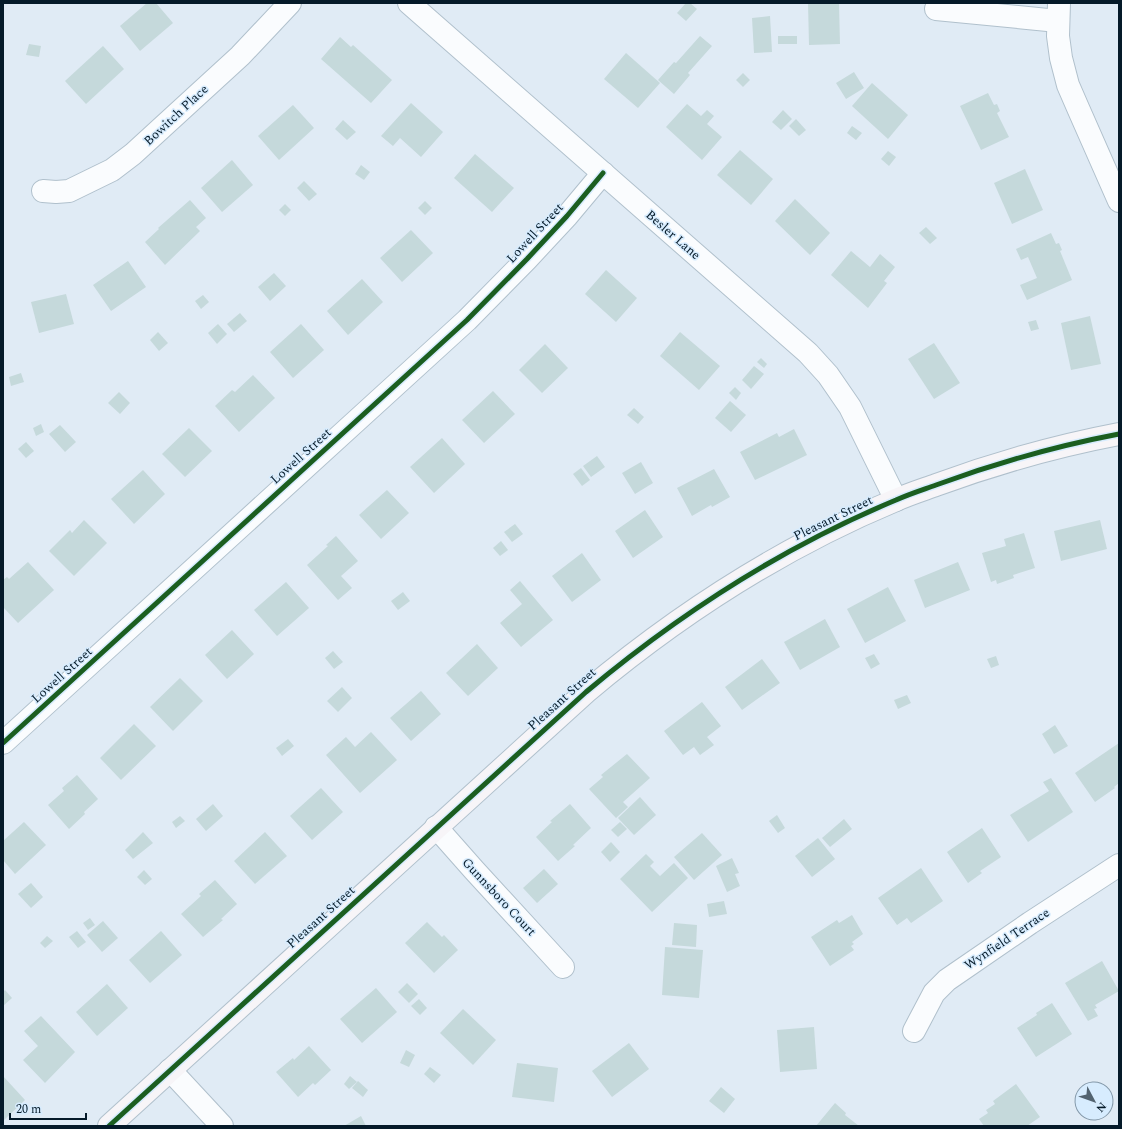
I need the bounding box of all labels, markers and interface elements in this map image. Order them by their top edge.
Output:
street label: Bowitch Place [139,80,213,150]
street label: Lowell Street [502,198,569,268]
street label: Besler Lane [641,205,705,265]
street label: Lowell Street [266,423,336,489]
street label: Pleasant Street [790,490,877,546]
street label: Lowell Street [27,642,97,708]
street label: Pleasant Street [523,662,601,735]
street label: Gunnsboro Court [457,853,541,941]
street label: Pleasant Street [282,880,360,953]
street label: Wynfield Terrace [960,903,1054,975]
north arrow [1074,1081,1114,1121]
scale bar [10,1095,86,1121]
text: N [1092,1098,1111,1116]
text: 20 m [16,1100,41,1119]

